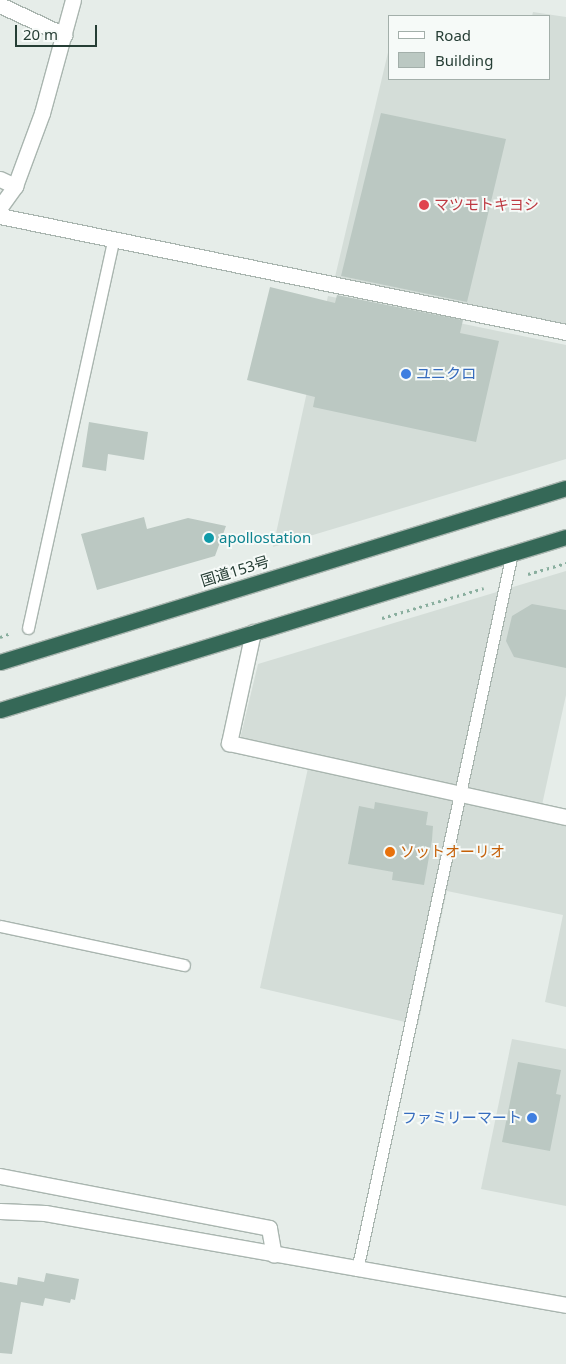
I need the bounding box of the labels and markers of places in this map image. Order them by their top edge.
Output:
place label: マツモトキヨシ [434,196,539,214]
marker: マツモトキヨシ [418,199,430,211]
place label: ユニクロ [416,365,476,383]
marker: ユニクロ [400,368,412,380]
place label: apollostation [219,529,311,547]
marker: apollostation [203,532,215,544]
place label: ソットオーリオ [400,843,505,861]
marker: ソットオーリオ [384,846,396,858]
place label: ファミリーマート [402,1109,522,1127]
marker: ファミリーマート [526,1112,538,1124]

